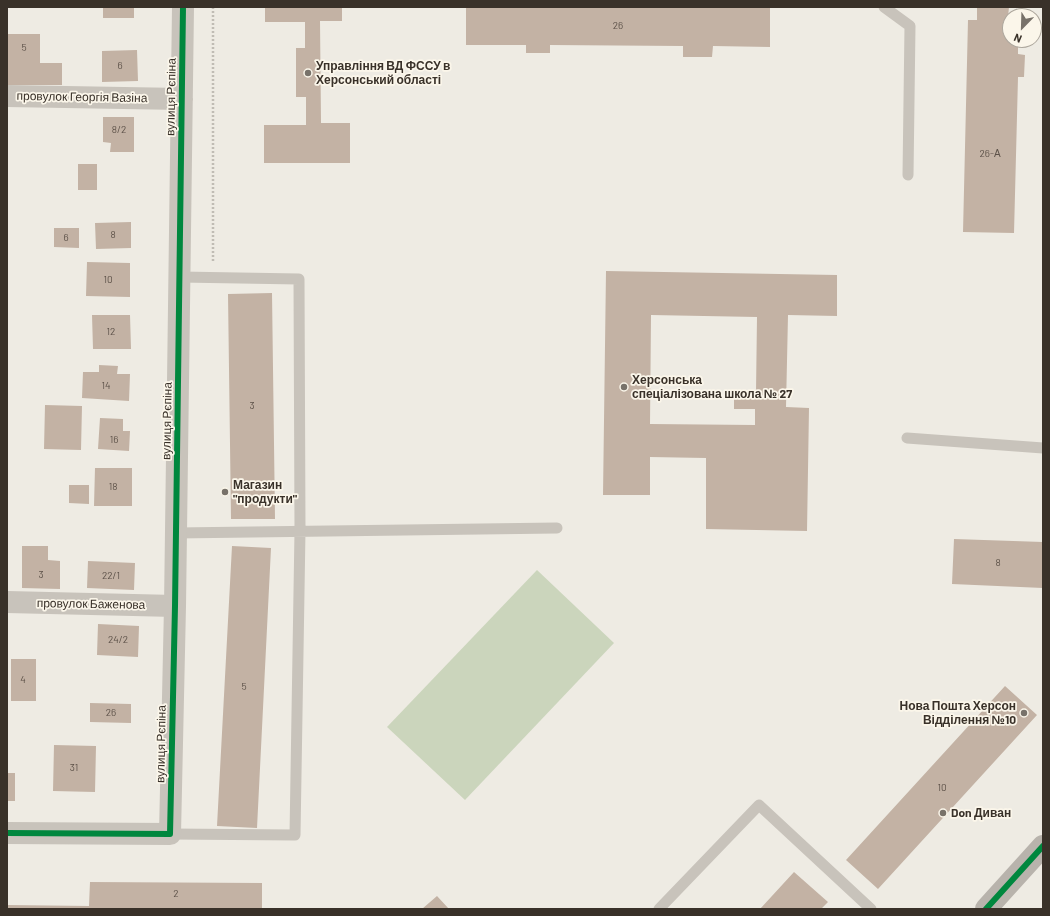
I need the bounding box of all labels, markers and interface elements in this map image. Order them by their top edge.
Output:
north arrow [1002,8,1042,48]
house number: 26 [613,20,623,32]
text: N [1012,31,1023,46]
house number: 5 [21,42,27,54]
street label: вулиця Рєпіна [163,58,179,136]
place label: Управління ВД ФССУ в Херсонський області [316,59,450,87]
house number: 6 [117,60,123,72]
marker: Управління ВД ФССУ в Херсонський області [303,68,313,78]
street label: провулок Георгія Вазіна [16,89,148,105]
house number: 8/2 [112,124,126,136]
house number: 26-А [979,148,1001,160]
house number: 8 [110,229,116,241]
house number: 6 [63,232,69,244]
house number: 10 [103,274,113,286]
house number: 12 [107,326,115,338]
place label: Херсонська спеціалізована школа № 27 [632,373,792,401]
house number: 14 [101,380,111,392]
street label: вулиця Рєпіна [159,382,175,460]
marker: Херсонська спеціалізована школа № 27 [619,382,629,392]
house number: 3 [249,400,255,412]
house number: 16 [110,434,118,446]
place label: Магазин "продукти" [233,478,297,506]
house number: 18 [109,481,117,493]
marker: Магазин "продукти" [220,487,230,497]
house number: 8 [995,557,1001,569]
house number: 3 [38,569,44,581]
house number: 22/1 [102,570,120,582]
street label: провулок Баженова [37,596,145,612]
house number: 24/2 [108,634,128,646]
house number: 4 [20,674,26,686]
house number: 5 [241,681,247,693]
place label: Нова Пошта Херсон Відділення №10 [900,699,1016,727]
street label: вулиця Рєпіна [153,705,169,783]
house number: 26 [106,707,116,719]
marker: Нова Пошта Херсон Відділення №10 [1019,708,1029,718]
house number: 31 [70,762,78,774]
house number: 10 [937,782,947,794]
place label: Don Диван [951,806,1011,820]
marker: Don Диван [938,808,948,818]
house number: 2 [173,888,179,900]

